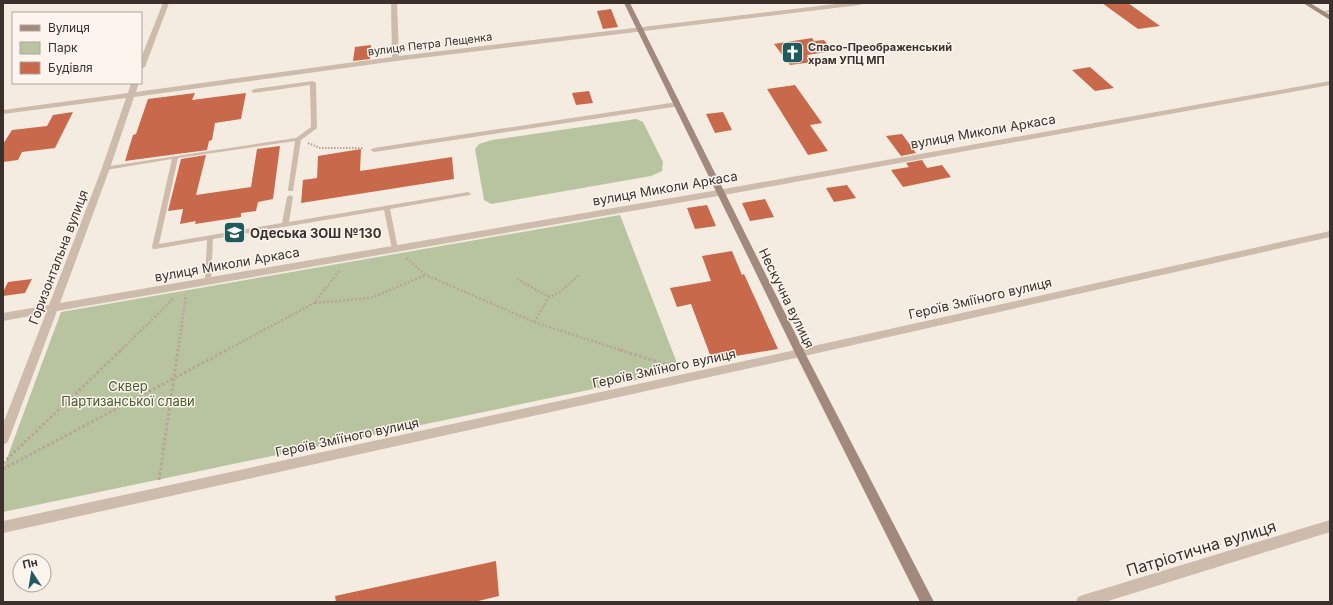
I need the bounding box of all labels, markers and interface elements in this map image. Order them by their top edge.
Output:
legend [12,12,142,84]
text: Вулиця [48,20,90,35]
street label: вулиця Петра Лещенка [367,29,493,59]
text: Парк [48,40,78,55]
church icon: Спасо-Преображенський храм УПЦ МП [780,40,806,66]
place label: Спасо-Преображенський храм УПЦ МП [808,40,952,67]
text: Будівля [48,60,93,75]
street label: вулиця Миколи Аркаса [909,110,1057,152]
street label: вулиця Миколи Аркаса [591,167,739,209]
street label: Горизонтальна вулиця [25,187,91,327]
school or university icon: Одеська ЗОШ №130 [222,220,248,246]
place label: Одеська ЗОШ №130 [250,225,382,241]
street label: вулиця Миколи Аркаса [153,243,301,285]
street label: Нескучна вулиця [756,245,818,351]
street label: Героїв Зміїного вулиця [907,274,1053,322]
street label: Героїв Зміїного вулиця [591,345,737,391]
park label: Сквер Партизанської слави [61,378,195,409]
street label: Героїв Зміїного вулиця [274,414,420,460]
street label: Патріотична вулиця [1124,516,1278,580]
north arrow [12,553,52,593]
text: Пн [21,555,39,572]

